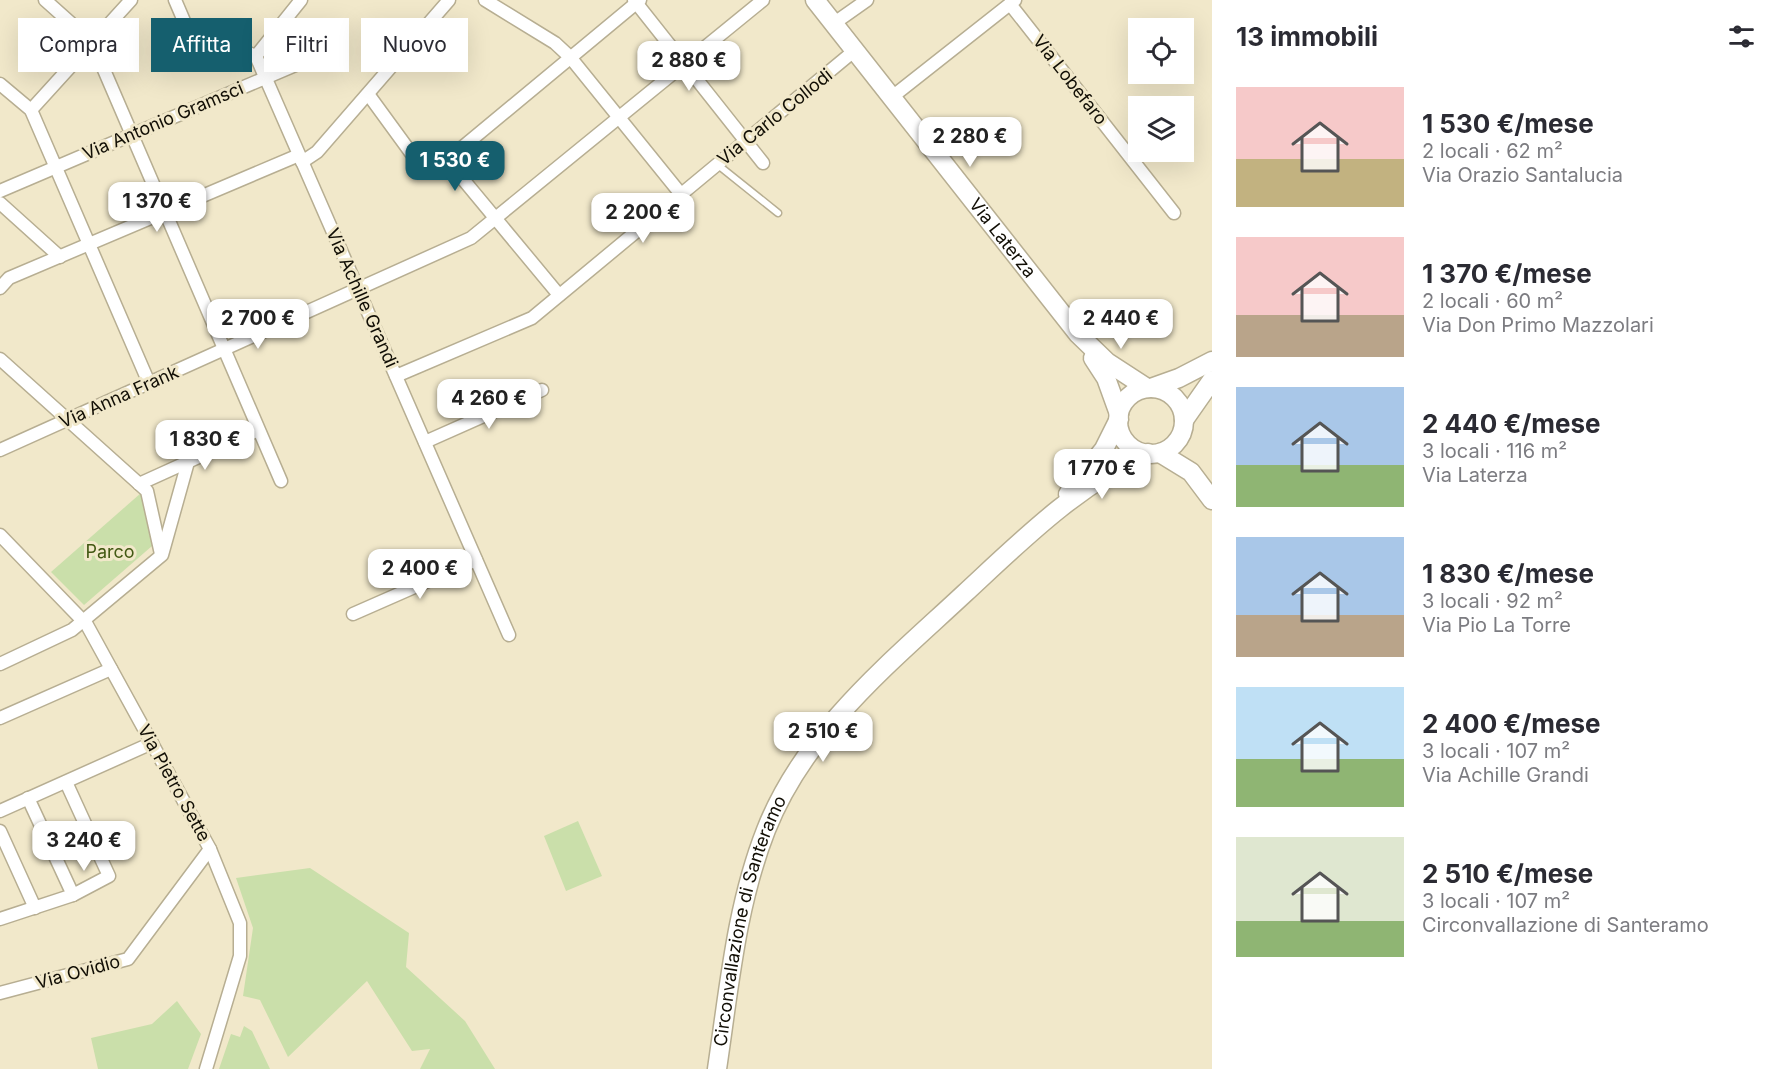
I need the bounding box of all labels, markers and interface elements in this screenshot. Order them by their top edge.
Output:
chip: Compra [18,18,139,72]
chip: Affitta [151,18,252,72]
chip: Filtri [264,18,349,72]
chip: Nuovo [361,18,468,72]
map controls [1128,18,1194,162]
button: locate [1128,18,1194,84]
icon: filters [1725,20,1758,53]
text: 13 immobili [1236,21,1378,52]
street label: Via Lobefaro [1029,31,1112,129]
pin: 2 880 € [634,41,744,92]
text: 2 880 € [651,48,727,72]
street label: Via Carlo Collodi [713,64,836,169]
street label: Via Antonio Gramsci [79,77,246,164]
button: layers [1128,96,1194,162]
text: 1 530 €/mese [1422,108,1594,139]
icon: home [1284,111,1356,183]
pin: 2 280 € [915,117,1025,168]
text: 2 280 € [933,124,1007,148]
text: 2 locali · 62 m² [1422,139,1563,163]
pin: 1 530 € [400,141,510,192]
text: 1 530 € [420,148,490,172]
text: Via Orazio Santalucia [1422,163,1623,187]
pin: 1 370 € [102,182,212,233]
text: 1 370 € [122,189,192,213]
pin: 2 200 € [588,193,698,244]
street label: Via Laterza [965,194,1041,282]
text: 2 200 € [605,200,681,224]
street label: Via Achille Grandi [322,225,403,371]
text: 1 370 €/mese [1422,258,1592,289]
icon: home [1284,261,1356,333]
text: 2 locali · 60 m² [1422,289,1563,313]
pin: 2 700 € [203,299,313,350]
pin: 2 440 € [1066,299,1176,350]
text: 2 700 € [221,306,295,330]
text: 2 440 € [1083,306,1159,330]
text: Via Don Primo Mazzolari [1422,313,1654,337]
street label: Via Anna Frank [56,361,182,432]
pin: 4 260 € [434,379,544,430]
text: 4 260 € [451,386,527,410]
text: 2 440 €/mese [1422,408,1601,439]
icon: home [1284,411,1356,483]
pin: 1 830 € [150,420,260,471]
text: 1 830 € [169,427,241,451]
text: 3 locali · 116 m² [1422,439,1567,463]
pin: 1 770 € [1047,449,1157,500]
text: 1 770 € [1068,456,1136,480]
text: Via Laterza [1422,463,1528,487]
park label: Parco [85,541,135,562]
pin: 2 400 € [365,549,475,600]
text: 2 400 € [382,556,458,580]
text: 1 830 €/mese [1422,558,1594,589]
icon: home [1284,561,1356,633]
text: 3 locali · 92 m² [1422,589,1563,613]
text: Via Pio La Torre [1422,613,1571,637]
text: 2 400 €/mese [1422,708,1601,739]
icon: home [1284,711,1356,783]
pin: 2 510 € [768,712,878,763]
text: 2 510 € [788,719,858,743]
street label: Via Pietro Sette [134,721,215,845]
text: 3 locali · 107 m² [1422,739,1570,763]
text: Via Achille Grandi [1422,763,1589,787]
street label: Circonvallazione di Santeramo [709,792,790,1048]
pin: 3 240 € [29,821,139,872]
text: 3 240 € [46,828,122,852]
text: 2 510 €/mese [1422,858,1593,889]
icon: home [1284,861,1356,933]
text: 3 locali · 107 m² [1422,889,1570,913]
text: Circonvallazione di Santeramo [1422,913,1709,937]
street label: Via Ovidio [33,950,122,993]

